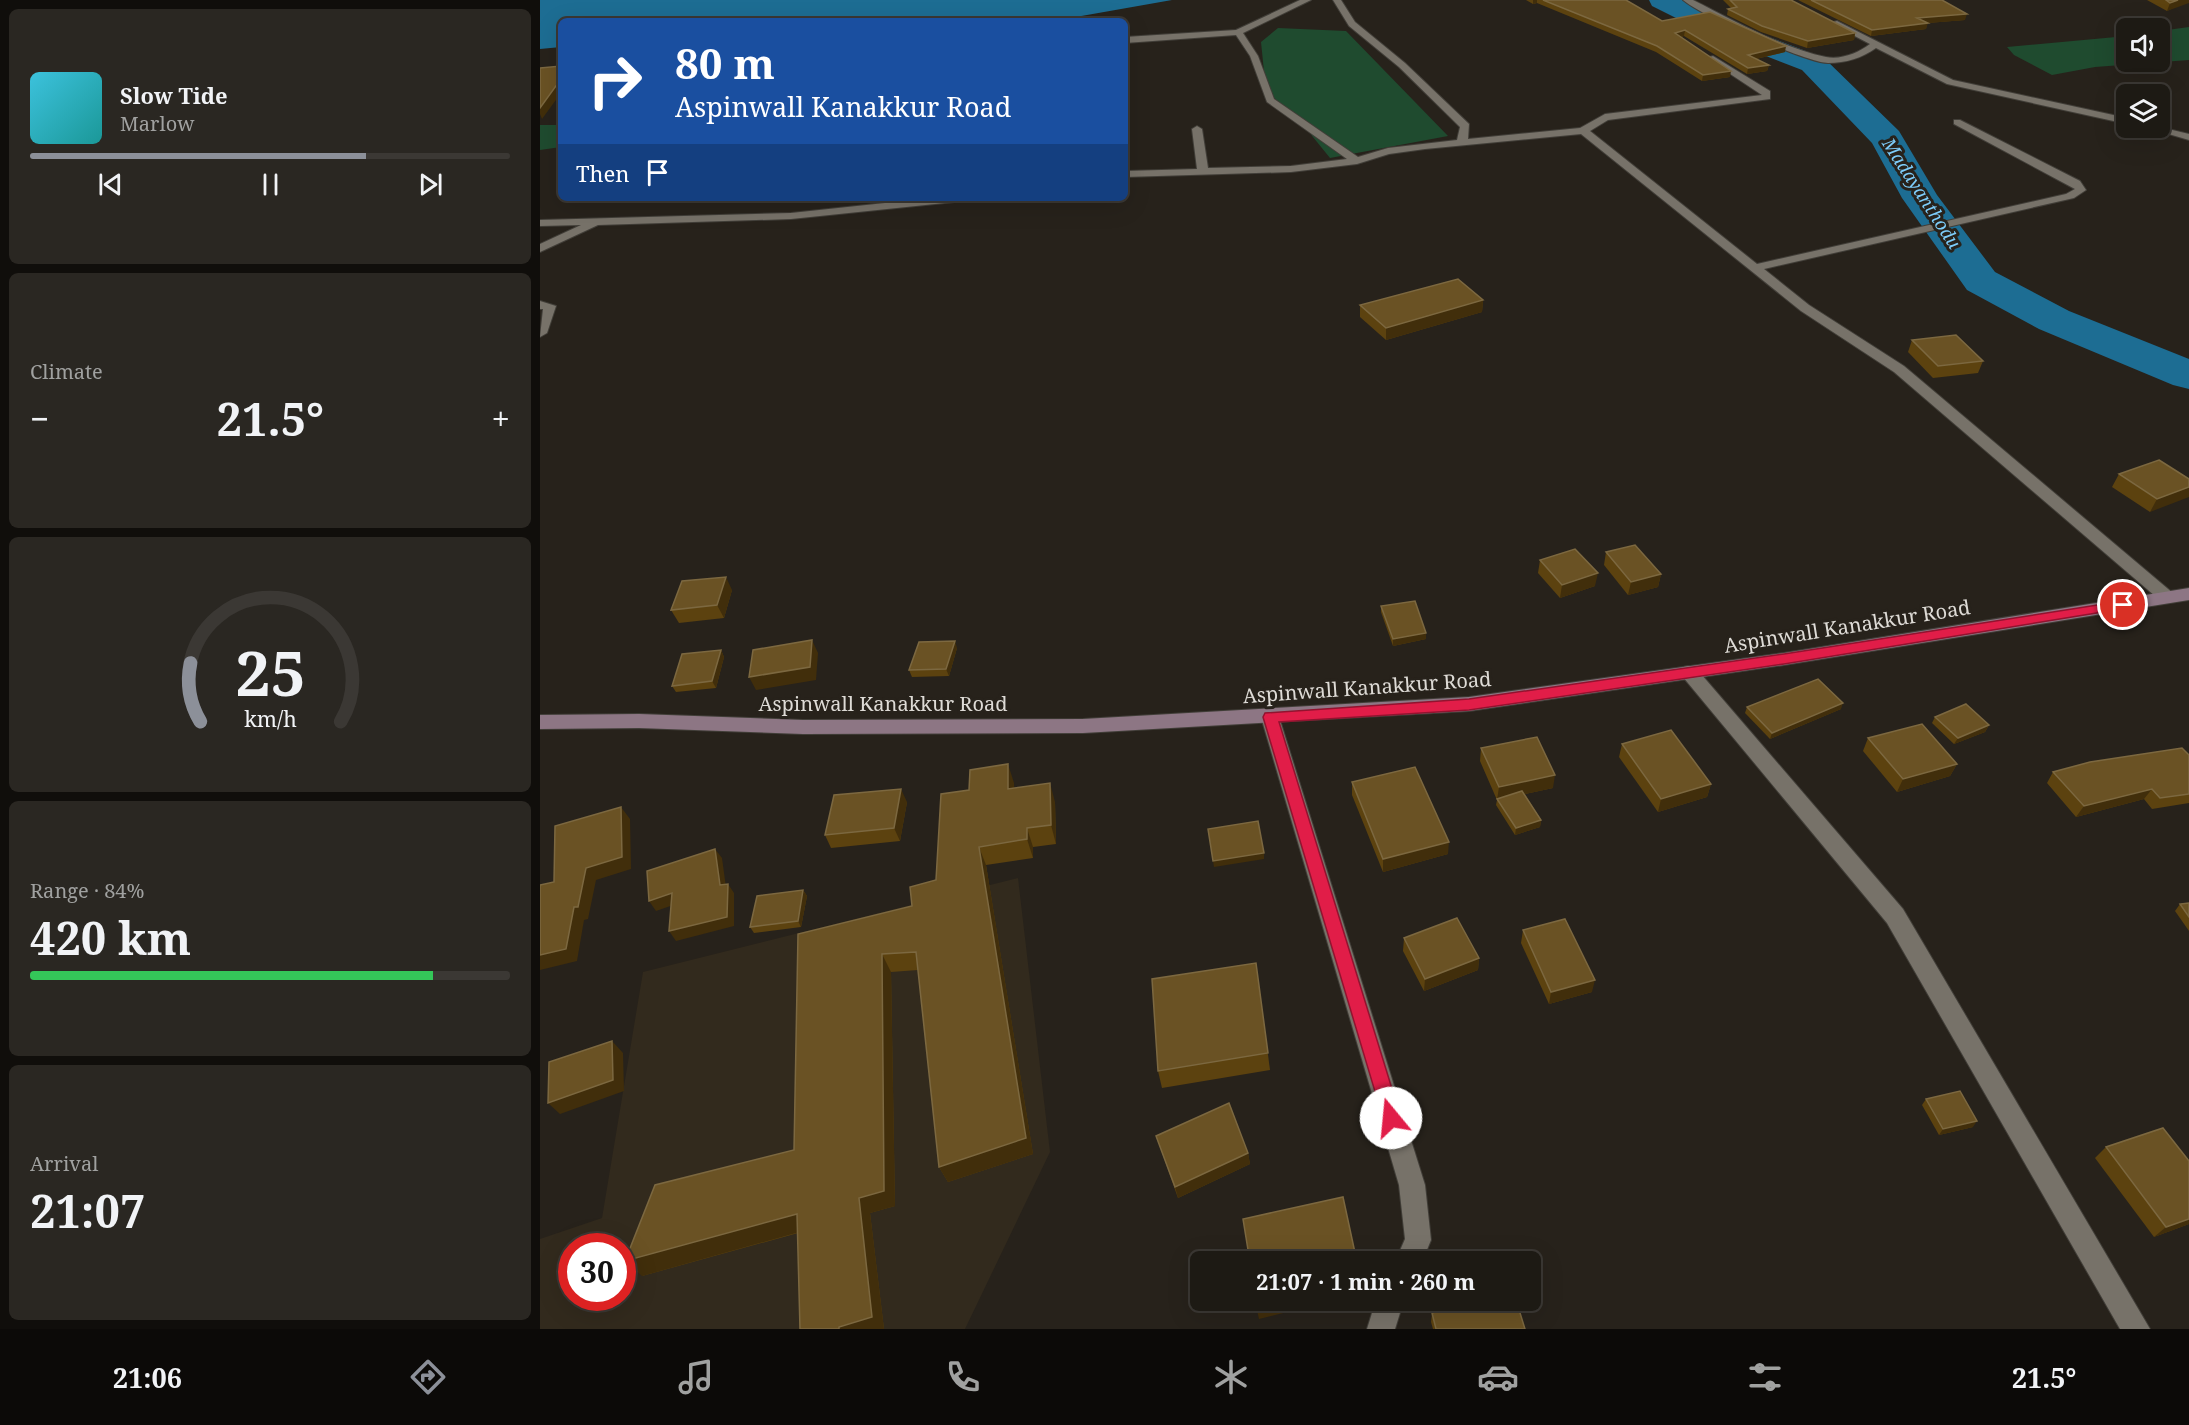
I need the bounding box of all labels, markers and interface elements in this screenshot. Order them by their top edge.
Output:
map controls [2116,18,2170,138]
button: sound [2116,18,2170,72]
text: 80 m [675,34,775,91]
icon: right [576,42,654,120]
text: Slow Tide [120,80,228,110]
button: layers [2116,84,2170,138]
text: Aspinwall Kanakkur Road [675,88,1011,125]
text: Marlow [120,110,194,137]
water label: Madayanthodu [1877,132,1967,253]
icon: arrive [641,156,674,189]
text: Then [576,158,629,188]
icon: previous [94,168,127,201]
icon: pause [254,168,287,201]
icon: next [414,168,447,201]
text: Climate [30,358,103,385]
text: 21.5° [217,388,324,449]
text: − [30,396,49,441]
text: + [492,396,510,441]
pin [2097,579,2148,630]
icon: arrive [2106,588,2139,621]
street label: Aspinwall Kanakkur Road [1722,593,1972,659]
text: 25 [235,629,305,714]
street label: Aspinwall Kanakkur Road [1242,665,1492,709]
street label: Aspinwall Kanakkur Road [758,690,1008,717]
text: km/h [244,704,297,733]
text: Range · 84% [30,877,144,904]
text: 420 km [30,907,191,968]
position arrow [1359,1086,1423,1150]
text: Arrival [30,1150,98,1177]
text: 21:07 [30,1180,145,1241]
speed limit sign: 30 [558,1233,636,1311]
text: 21:07 · 1 min · 260 m [1256,1266,1475,1296]
icon: directions [407,1356,449,1398]
icon: music [675,1356,717,1398]
icon: phone [942,1356,984,1398]
icon: climate [1210,1356,1252,1398]
icon: car [1477,1356,1519,1398]
icon: filters [1744,1356,1786,1398]
text: 21:06 [113,1359,182,1396]
text: 21.5° [2012,1359,2076,1396]

